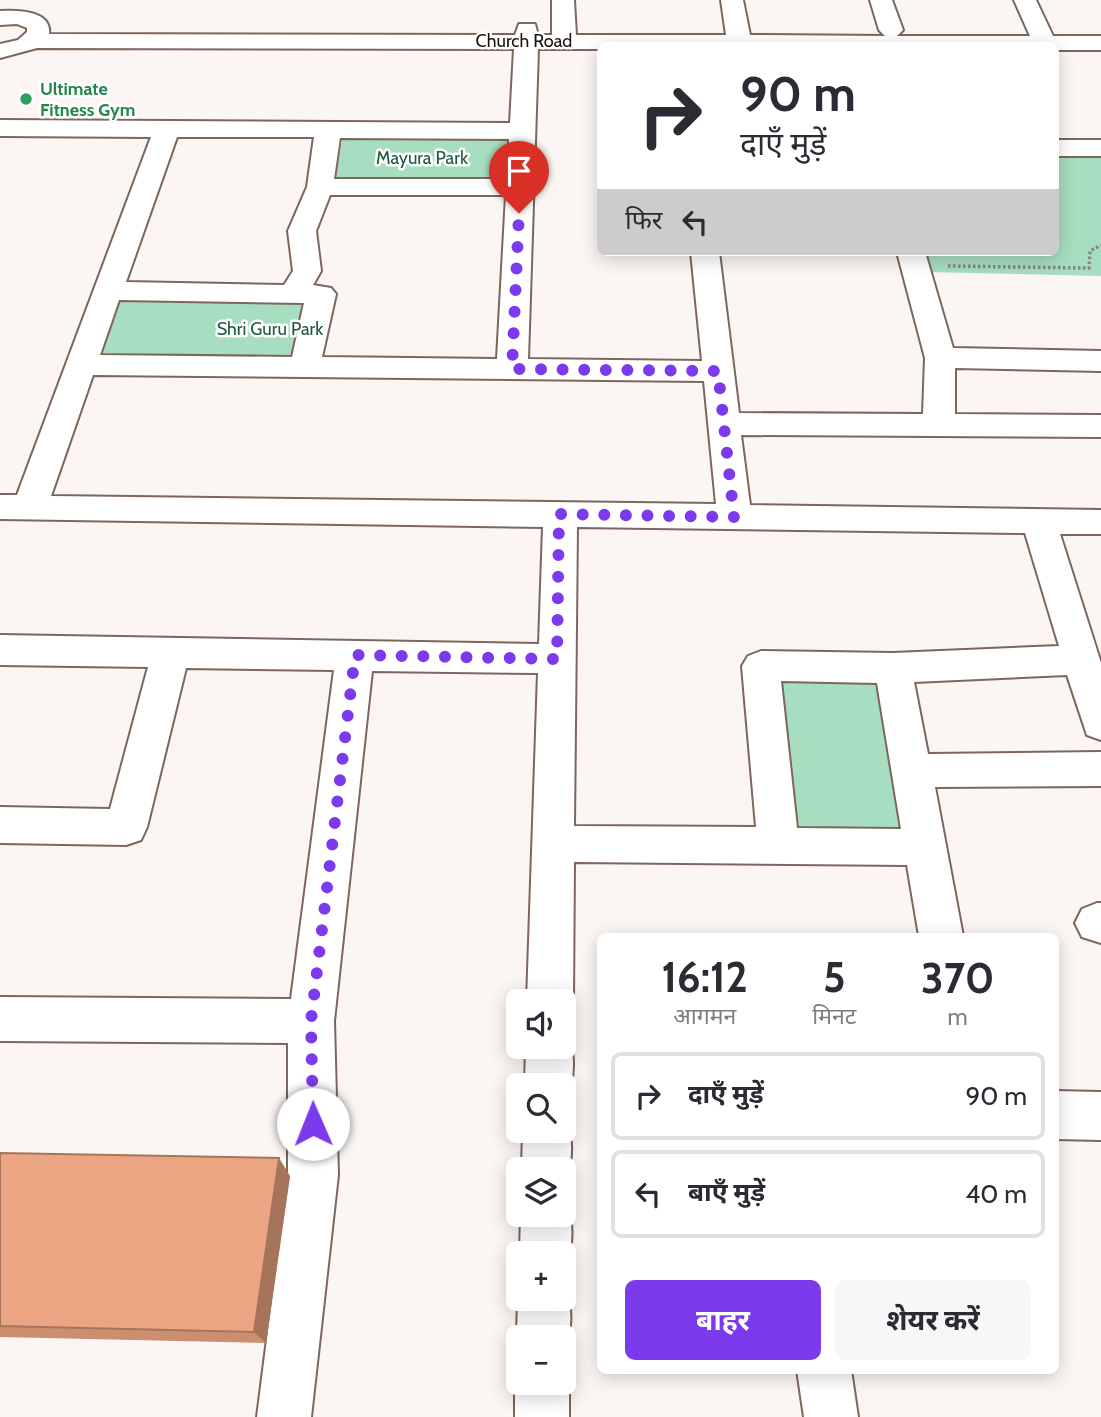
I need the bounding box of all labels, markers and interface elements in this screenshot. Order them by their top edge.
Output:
street label: Church Road [476,30,572,52]
text: 90 m [740,64,856,123]
icon: right [625,70,716,161]
place label: Ultimate Fitness Gym [40,78,135,121]
marker: Ultimate Fitness Gym [18,91,34,107]
text: दाएँ मुड़ें [740,124,826,163]
pin [489,141,549,213]
park label: Mayura Park [376,147,469,169]
icon: arrive [500,152,538,190]
icon: left [676,203,714,241]
text: फिर [625,204,662,236]
park label: Shri Guru Park [217,318,324,340]
text: 16:12 [662,951,748,1003]
text: 5 [823,951,846,1003]
text: 370 [921,952,994,1004]
map controls [506,989,576,1395]
button: sound [506,989,576,1059]
text: आगमन [673,1002,736,1030]
text: मिनट [812,1002,856,1030]
text: m [948,1003,968,1031]
button: search [506,1073,576,1143]
icon: right [629,1077,667,1115]
text: दाएँ मुड़ें [688,1078,764,1110]
text: 90 m [965,1080,1027,1112]
position arrow [276,1087,350,1161]
button: layers [506,1157,576,1227]
icon: left [629,1175,667,1213]
text: बाएँ मुड़ें [688,1176,765,1208]
text: 40 m [965,1178,1027,1210]
button: + [506,1241,576,1311]
button: बाहर [625,1280,821,1360]
button: शेयर करें [835,1280,1031,1360]
button: − [506,1325,576,1395]

